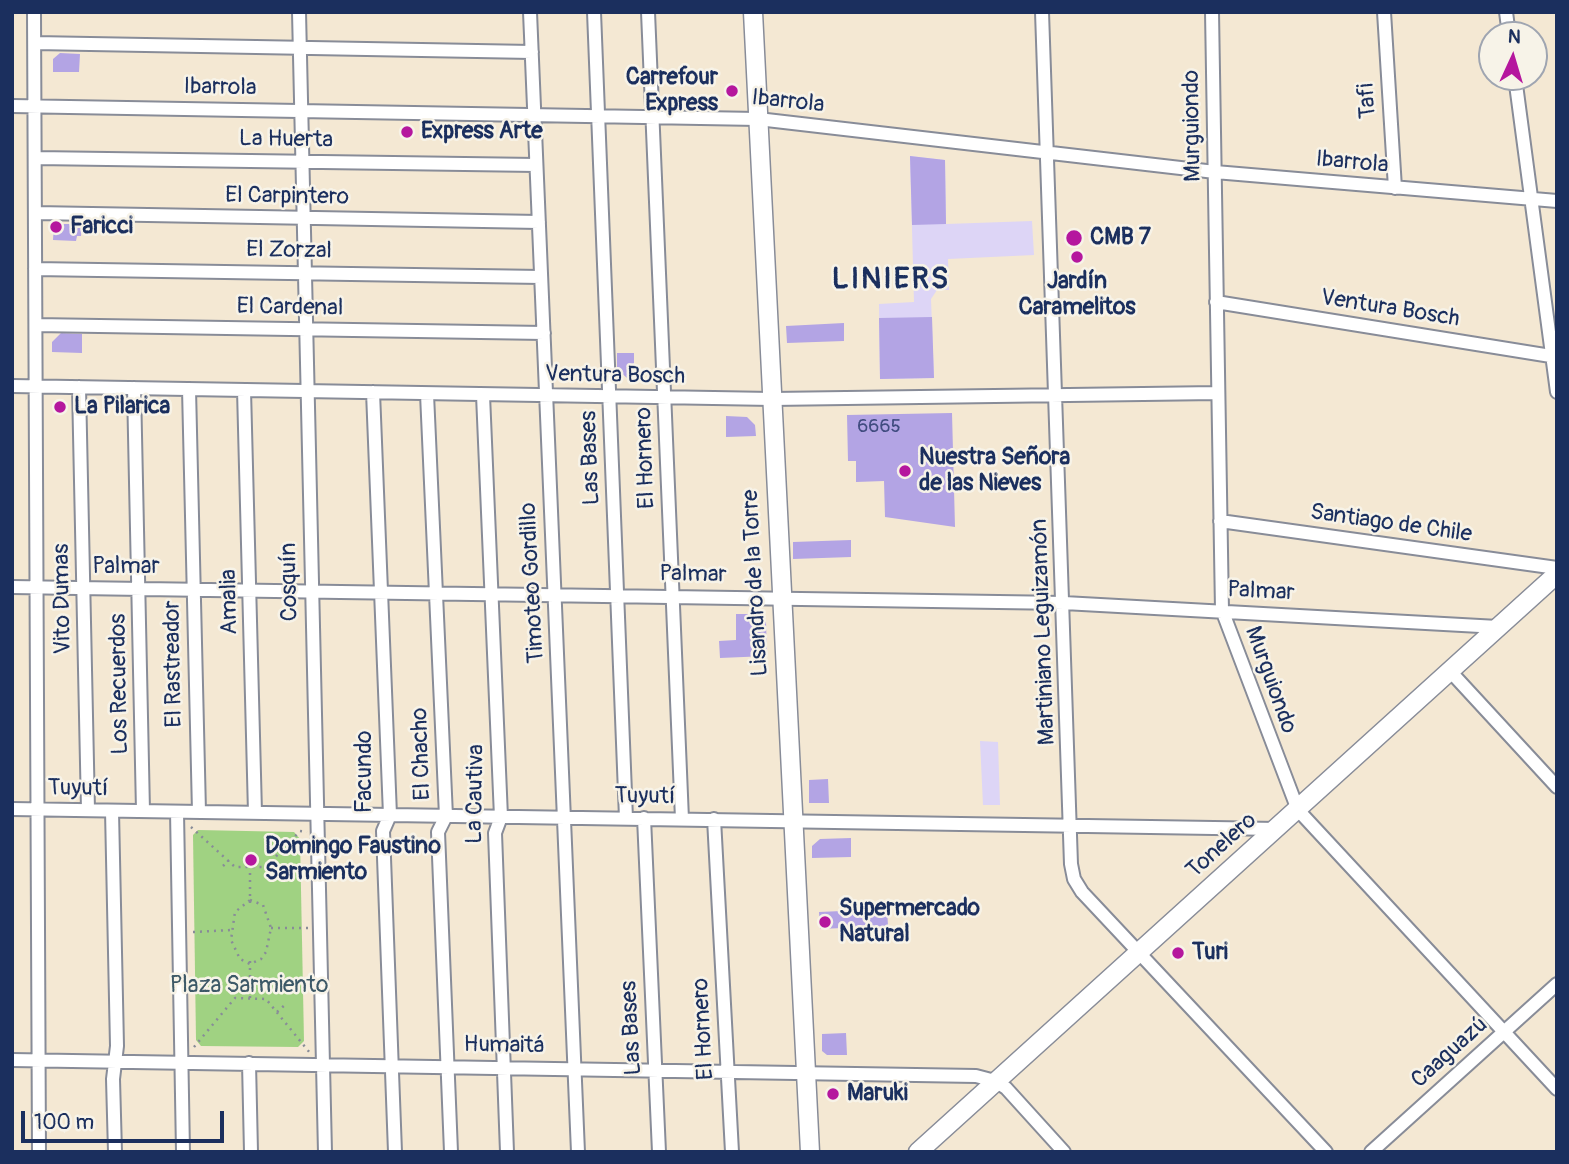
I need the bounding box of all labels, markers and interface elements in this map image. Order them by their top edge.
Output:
north arrow [1478,21,1548,91]
text: N [1507,25,1522,49]
place label: Carrefour Express [626,64,718,118]
street label: Murguiondo [1178,70,1208,182]
street label: Ibarrola [183,74,257,102]
street label: Tafi [1353,82,1383,120]
marker: Carrefour Express [724,83,740,99]
street label: Ibarrola [750,84,826,120]
place label: Express Arte [421,118,543,146]
marker: Express Arte [399,124,415,140]
street label: La Huerta [239,125,333,155]
street label: Ibarrola [1314,146,1390,180]
street label: El Carpintero [225,182,349,212]
place label: Faricci [70,213,133,241]
marker: Faricci [48,219,64,235]
place label: CMB 7 [1090,224,1151,252]
marker: CMB 7 [1064,228,1084,248]
street label: El Zorzal [246,236,332,266]
marker: Jardín Caramelitos [1069,249,1085,265]
district label: LINIERS [833,262,949,298]
place label: Jardín Caramelitos [1018,268,1136,322]
street label: Ventura Bosch [1319,284,1461,334]
street label: El Cardenal [236,293,344,323]
street label: Ventura Bosch [545,361,685,391]
place label: La Pilarica [74,393,170,421]
marker: La Pilarica [52,399,68,415]
street label: El Hornero [630,407,662,509]
street label: Las Bases [576,410,606,506]
house number: 6665 [857,416,901,438]
place label: Nuestra Señora de las Nieves [919,444,1070,498]
marker: Nuestra Señora de las Nieves [897,463,913,479]
street label: Lisandro de la Torre [737,489,775,677]
street label: Santiago de Chile [1308,499,1474,549]
street label: Timoteo Gordillo [515,502,551,664]
street label: Martiniano Leguizamón [1026,518,1062,746]
street label: Cosquín [276,542,304,622]
street label: Vito Dumas [48,543,78,655]
street label: Palmar [92,553,160,581]
street label: Palmar [659,561,727,589]
street label: Amalia [216,569,244,635]
street label: Palmar [1227,576,1295,608]
street label: El Rastreador [159,600,189,728]
street label: Los Recuerdos [105,613,135,755]
street label: Murguiondo [1238,623,1302,737]
street label: El Chacho [407,707,437,801]
street label: Facundo [351,731,379,813]
street label: La Cautiva [461,744,491,844]
street label: Tuyutí [47,775,109,803]
street label: Tuyutí [614,783,676,811]
street label: Tonelero [1181,807,1263,885]
place label: Domingo Faustino Sarmiento [265,833,441,887]
marker: Domingo Faustino Sarmiento [243,852,259,868]
place label: Supermercado Natural [839,895,980,949]
marker: Supermercado Natural [817,914,833,930]
place label: Turi [1192,939,1228,967]
marker: Turi [1170,945,1186,961]
park label: Plaza Sarmiento [170,972,328,1000]
street label: El Hornero [688,977,720,1081]
street label: Las Bases [616,980,648,1076]
street label: Caaguazú [1406,1012,1494,1094]
street label: Humaitá [463,1031,545,1061]
place label: Maruki [847,1080,908,1108]
marker: Maruki [825,1086,841,1102]
scale bar [24,1098,228,1142]
text: 100 m [34,1109,94,1136]

